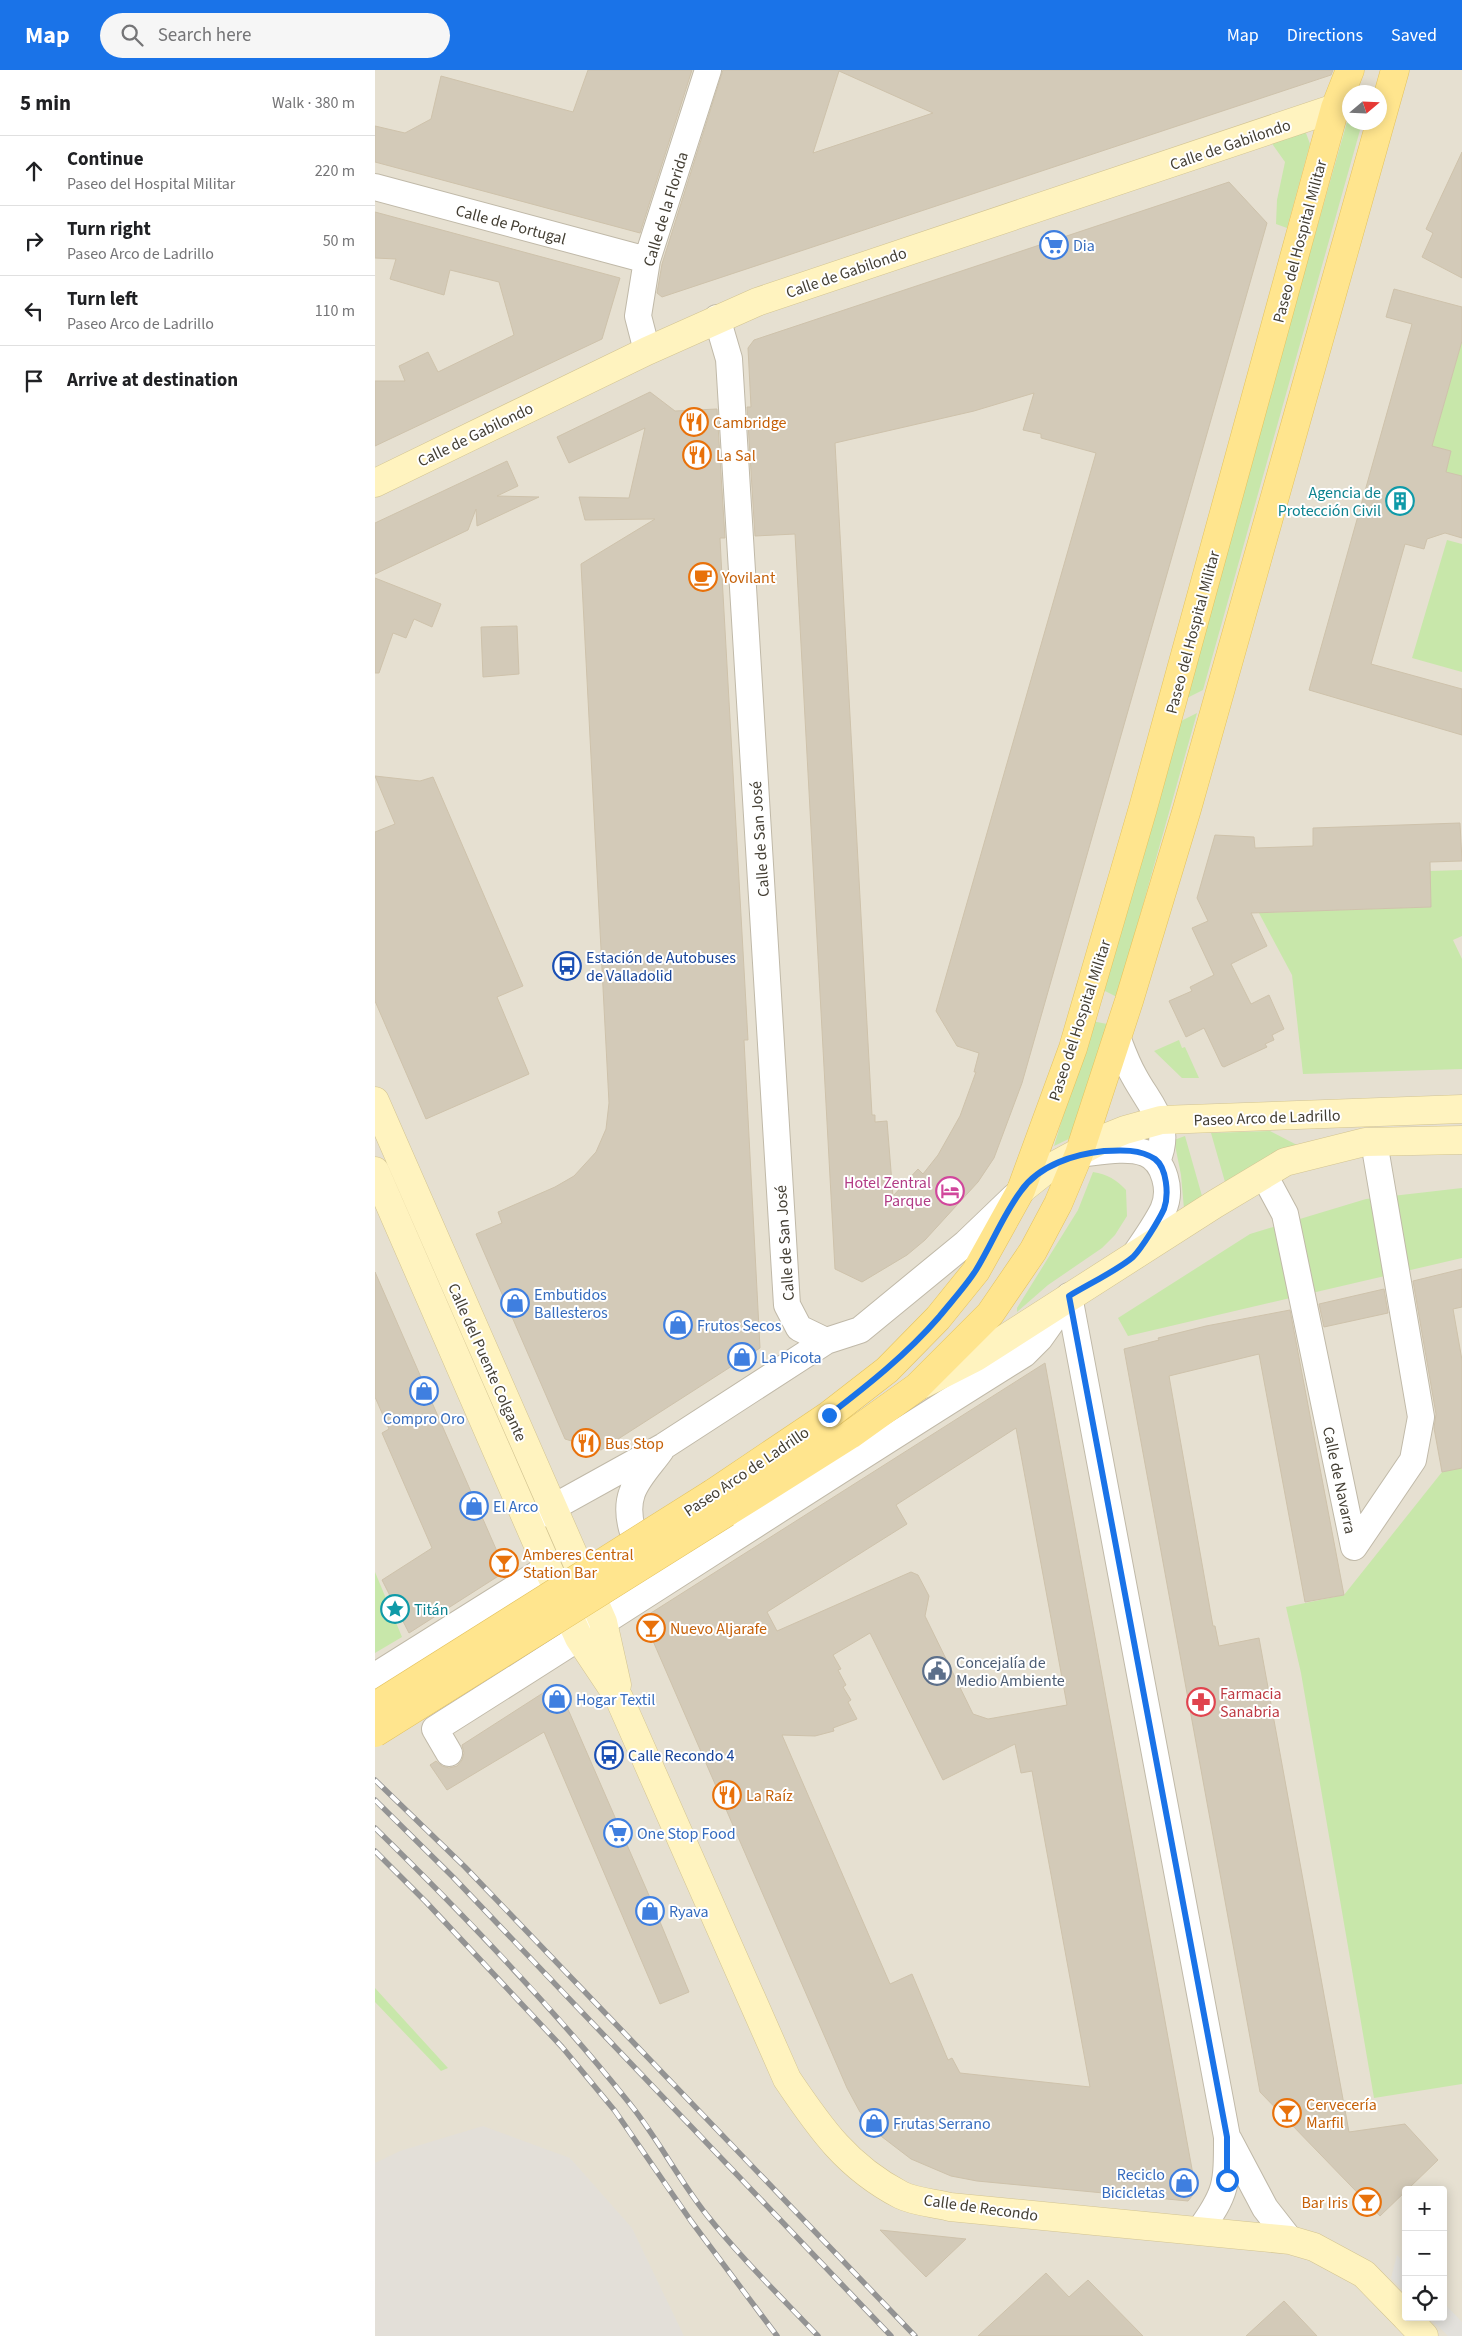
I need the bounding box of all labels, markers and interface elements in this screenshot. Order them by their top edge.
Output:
search box [100,13,450,58]
text: Map [25,18,70,53]
icon: search [118,21,146,49]
text: Search here [158,22,251,49]
text: Map [1227,23,1259,48]
text: Directions [1287,23,1363,48]
text: Saved [1391,23,1437,48]
north arrow [1342,85,1387,130]
text: 5 min [20,88,71,118]
text: Walk · 380 m [272,92,355,114]
street label: Calle de Gabilondo [1167,114,1294,176]
text: Continue [67,146,144,173]
street label: Calle de la Florida [638,149,694,269]
icon: ahead [20,157,48,185]
street label: Paseo del Hospital Militar [1268,157,1332,325]
text: 220 m [315,160,355,182]
text: Paseo del Hospital Militar [67,173,235,195]
street label: Calle de Portugal [453,200,568,250]
text: Turn right [67,216,151,243]
icon: right [20,227,48,255]
text: 50 m [323,230,355,252]
supermarket icon: Dia [1039,230,1069,260]
place label: Dia [1073,235,1095,257]
street label: Calle de Gabilondo [783,242,910,304]
text: Paseo Arco de Ladrillo [67,243,214,265]
text: Turn left [67,286,138,313]
icon: left [20,297,48,325]
text: 110 m [315,300,355,322]
text: Paseo Arco de Ladrillo [67,313,214,335]
icon: arrive [20,367,48,395]
text: Arrive at destination [67,367,238,394]
street label: Calle de Gabilondo [414,397,537,472]
restaurant icon: Cambridge [679,407,709,437]
place label: Cambridge [713,412,787,434]
restaurant icon: La Sal [682,440,712,470]
place label: La Sal [716,445,756,467]
place label: Agencia de Protección Civil [1278,482,1381,522]
building icon: Agencia de Protección Civil [1385,486,1415,516]
street label: Paseo del Hospital Militar [1161,548,1225,716]
cafe icon: Yovilant [688,562,718,592]
place label: Yovilant [721,567,776,589]
street label: Calle de San José [745,780,775,898]
street label: Paseo del Hospital Militar [1043,936,1117,1104]
place label: Estación de Autobuses de Valladolid [586,947,736,987]
bus stop icon: Estación de Autobuses de Valladolid [552,951,582,981]
street label: Paseo Arco de Ladrillo [1193,1104,1341,1132]
place label: Hotel Zentral Parque [844,1172,931,1212]
hotel icon: Hotel Zentral Parque [935,1176,965,1206]
street label: Calle de San José [770,1184,800,1302]
street label: Calle del Puente Colgante [442,1280,532,1445]
place label: Embutidos Ballesteros [534,1284,608,1324]
shop icon: Embutidos Ballesteros [500,1288,530,1318]
shop icon: Frutos Secos [663,1310,693,1340]
place label: Frutos Secos [697,1315,782,1337]
shop icon: La Picota [727,1342,757,1372]
place label: La Picota [761,1347,822,1369]
shop icon: Compro Oro [409,1376,439,1406]
route end [818,1404,841,1427]
place label: Compro Oro [383,1408,465,1430]
street label: Paseo Arco de Ladrillo [680,1422,814,1522]
street label: Calle de Navarra [1317,1425,1361,1536]
restaurant icon: Bus Stop [571,1428,601,1458]
place label: Bus Stop [605,1433,664,1455]
shop icon: El Arco [459,1491,489,1521]
place label: El Arco [493,1496,538,1518]
place label: Amberes Central Station Bar [523,1544,634,1584]
bar icon: Amberes Central Station Bar [489,1548,519,1578]
place icon: Titán [380,1594,410,1624]
place label: Titán [414,1599,448,1621]
bar icon: Nuevo Aljarafe [636,1613,666,1643]
place label: Nuevo Aljarafe [670,1618,767,1640]
place label: Concejalía de Medio Ambiente [956,1652,1065,1692]
public building icon: Concejalía de Medio Ambiente [922,1656,952,1686]
place label: Farmacia Sanabria [1220,1683,1282,1723]
shop icon: Hogar Textil [542,1684,572,1714]
pharmacy icon: Farmacia Sanabria [1186,1687,1216,1717]
place label: Hogar Textil [576,1689,655,1711]
bus stop icon: Calle Recondo 4 [594,1740,624,1770]
place label: Calle Recondo 4 [628,1745,735,1767]
restaurant icon: La Raíz [712,1780,742,1810]
place label: La Raíz [746,1785,793,1807]
supermarket icon: One Stop Food [603,1818,633,1848]
place label: One Stop Food [637,1823,736,1845]
shop icon: Ryava [635,1896,665,1926]
place label: Ryava [669,1901,709,1923]
place label: Cervecería Marfil [1306,2094,1377,2134]
bar icon: Cervecería Marfil [1272,2098,1302,2128]
shop icon: Frutas Serrano [859,2108,889,2138]
place label: Frutas Serrano [893,2113,991,2135]
place label: Reciclo Bicicletas [1101,2164,1165,2204]
shop icon: Reciclo Bicicletas [1169,2168,1199,2198]
route start [1216,2169,1239,2192]
map controls [1402,2186,1447,2321]
button: + [1402,2186,1447,2231]
bar icon: Bar Iris [1352,2187,1382,2217]
street label: Calle de Recondo [922,2189,1039,2227]
place label: Bar Iris [1301,2192,1348,2214]
button: − [1402,2231,1447,2276]
button: locate [1402,2276,1447,2321]

